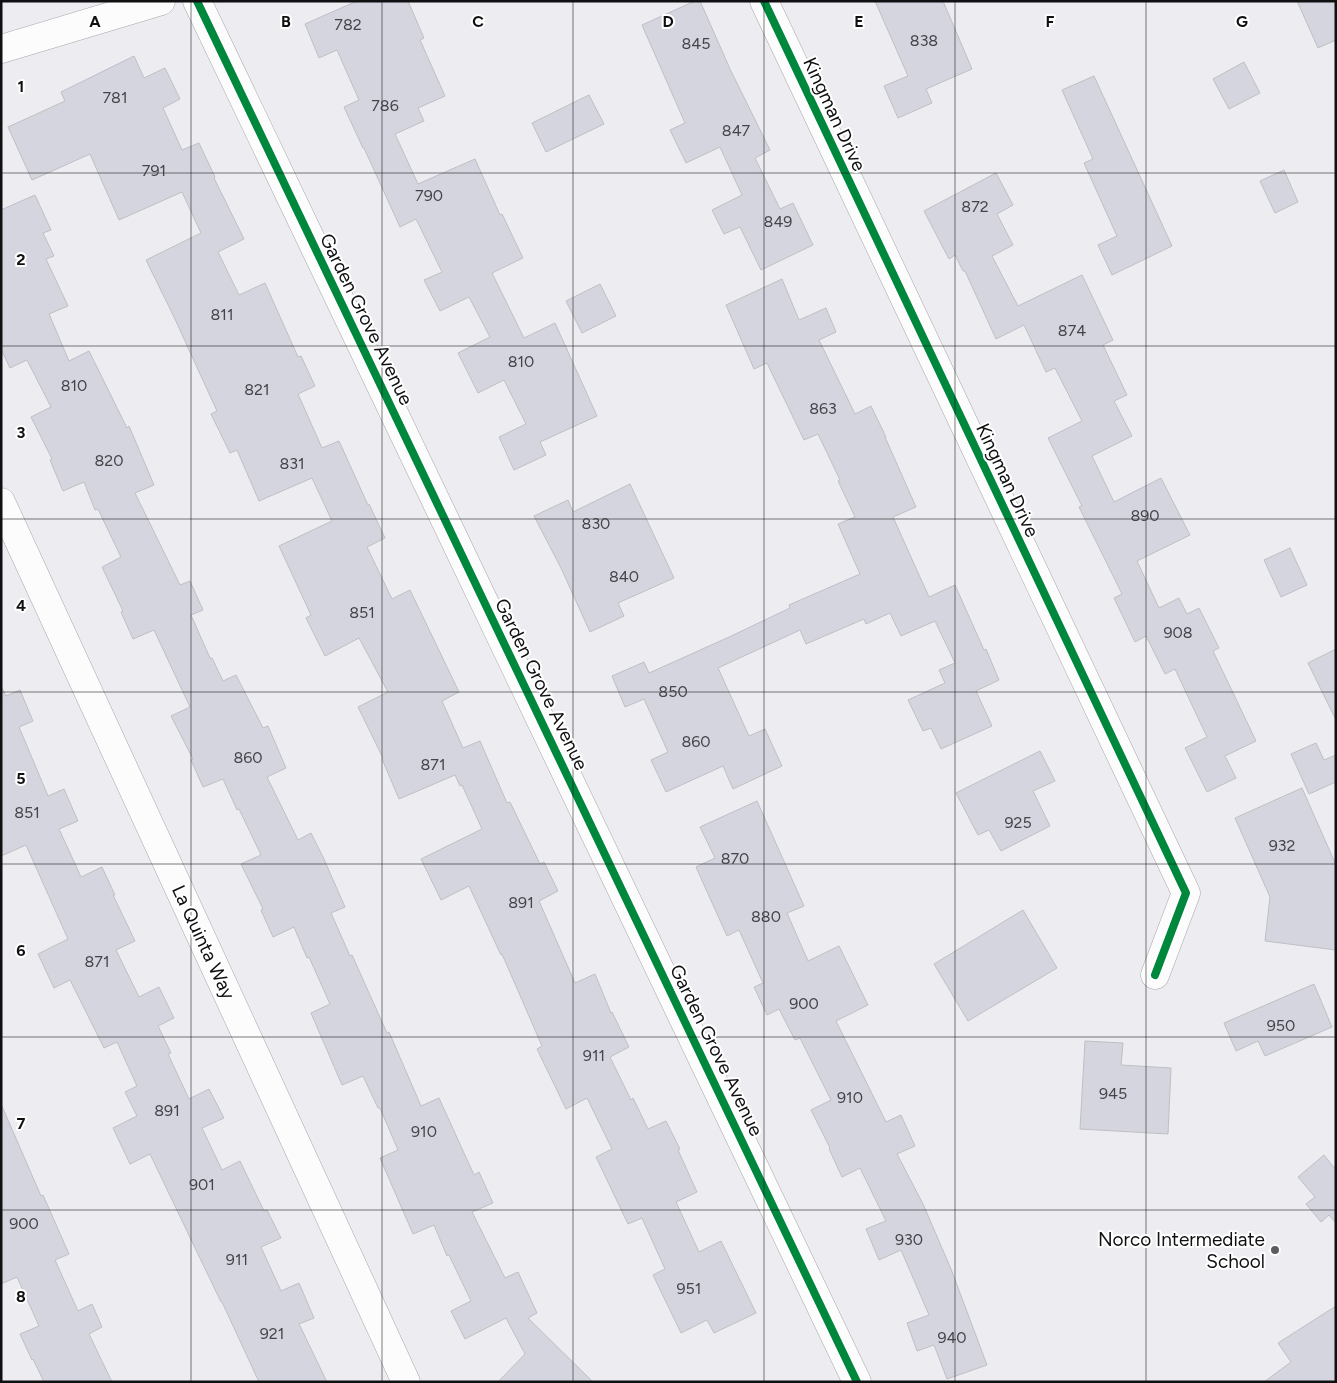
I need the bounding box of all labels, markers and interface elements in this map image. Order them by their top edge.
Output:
text: A [89,12,101,31]
text: B [281,12,291,31]
text: C [472,12,484,31]
text: D [662,12,674,31]
text: E [854,12,864,31]
text: F [1046,12,1055,31]
text: G [1236,12,1248,31]
house number: 782 [334,15,362,34]
house number: 838 [910,31,938,50]
house number: 845 [682,34,710,53]
street label: Kingman Drive [798,54,871,175]
text: 1 [18,77,24,96]
house number: 781 [102,88,128,107]
house number: 786 [371,96,399,115]
house number: 847 [722,121,751,140]
house number: 791 [142,161,166,180]
house number: 790 [415,186,443,205]
house number: 872 [961,197,989,216]
house number: 849 [764,212,792,231]
street label: Garden Grove Avenue [315,230,418,409]
text: 2 [16,250,26,269]
house number: 811 [210,305,234,324]
house number: 874 [1058,321,1086,340]
house number: 810 [508,352,534,371]
house number: 810 [61,376,87,395]
house number: 821 [244,380,270,399]
house number: 863 [809,399,837,418]
street label: Kingman Drive [971,420,1044,541]
text: 3 [17,423,26,442]
house number: 820 [94,451,124,470]
house number: 831 [279,454,305,473]
house number: 890 [1130,506,1160,525]
house number: 830 [582,514,610,533]
house number: 840 [609,567,639,586]
street label: Garden Grove Avenue [490,595,593,774]
text: 4 [16,596,26,615]
house number: 851 [349,603,375,622]
house number: 908 [1163,623,1193,642]
house number: 850 [658,682,688,701]
house number: 860 [681,732,711,751]
house number: 860 [233,748,263,767]
house number: 871 [420,755,446,774]
text: 5 [16,769,26,788]
house number: 851 [14,803,40,822]
house number: 925 [1004,813,1032,832]
house number: 932 [1269,836,1295,855]
house number: 870 [721,849,749,868]
street label: La Quinta Way [167,882,240,1003]
house number: 891 [508,893,534,912]
house number: 880 [751,907,781,926]
text: 6 [16,941,26,960]
house number: 871 [84,952,110,971]
street label: Garden Grove Avenue [665,961,768,1140]
house number: 900 [789,994,819,1013]
house number: 950 [1267,1016,1295,1035]
house number: 911 [583,1046,605,1065]
house number: 945 [1099,1084,1127,1103]
house number: 910 [837,1088,863,1107]
house number: 891 [154,1101,180,1120]
text: 7 [17,1114,26,1133]
house number: 910 [411,1122,437,1141]
house number: 901 [189,1175,215,1194]
house number: 900 [9,1214,39,1233]
place label: Norco Intermediate School [1098,1228,1265,1273]
house number: 930 [895,1230,923,1249]
marker: Norco Intermediate School [1269,1244,1281,1256]
house number: 911 [226,1250,248,1269]
house number: 951 [677,1279,701,1298]
text: 8 [16,1287,26,1306]
house number: 921 [260,1324,284,1343]
house number: 940 [937,1328,967,1347]

